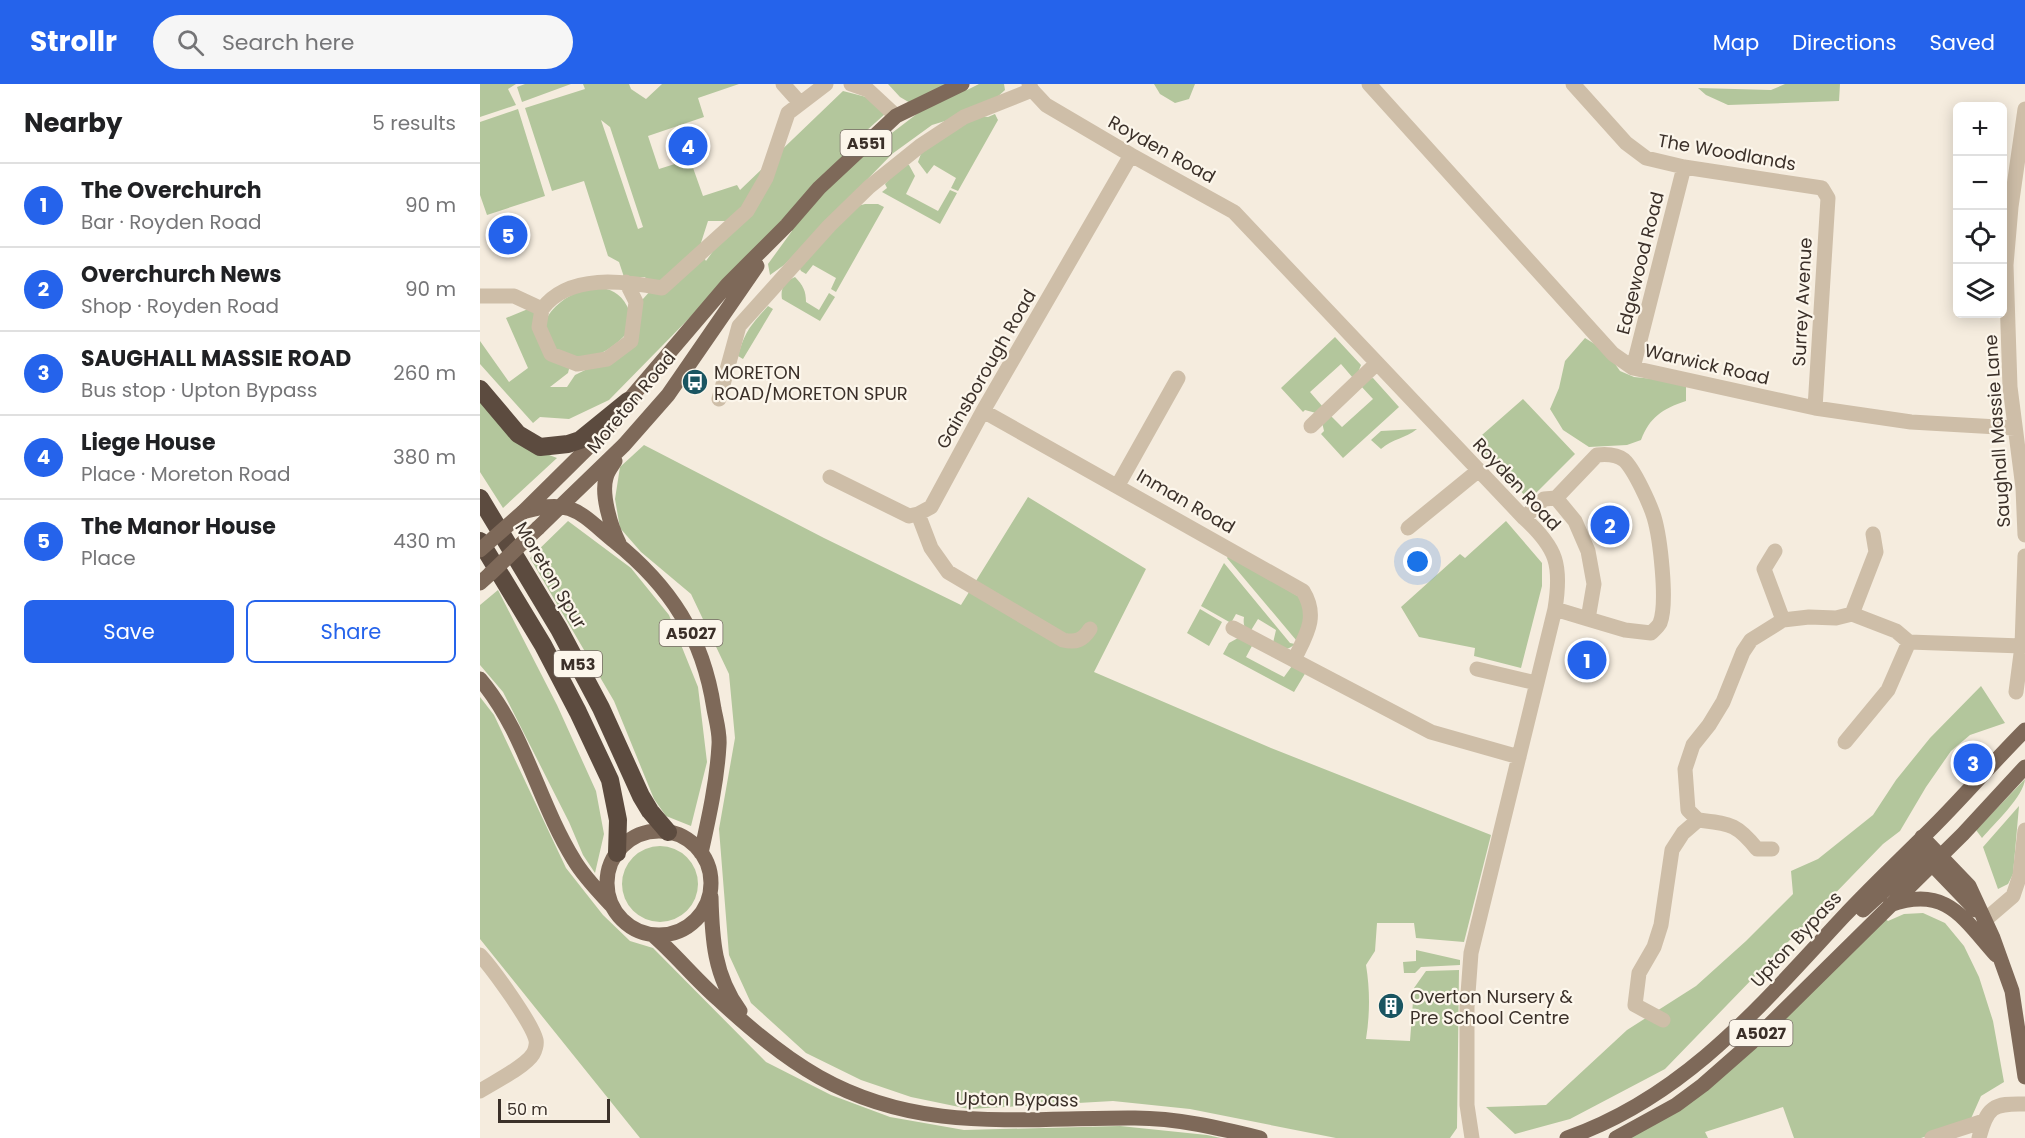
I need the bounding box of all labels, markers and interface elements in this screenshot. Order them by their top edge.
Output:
search box [153,15,573,69]
text: Strollr [30,22,117,61]
icon: search [174,26,207,59]
text: Search here [222,27,354,58]
text: Map [1713,28,1759,57]
text: Directions [1792,28,1896,57]
text: Saved [1929,28,1995,57]
map controls [1953,102,2007,318]
button: + [1953,102,2007,156]
text: Nearby [24,105,122,141]
text: 5 results [372,109,456,137]
street label: Royden Road [1104,109,1220,189]
pin: 4 [668,124,708,168]
street label: The Woodlands [1656,128,1798,176]
road number: A551 [840,130,892,156]
button: − [1953,156,2007,210]
text: The Overchurch [81,175,262,206]
street label: Edgewood Road [1610,189,1670,337]
text: 1 [40,191,47,219]
text: 90 m [405,191,456,219]
text: Bar · Royden Road [81,208,261,236]
button: locate [1953,210,2007,264]
pin: 5 [489,212,528,258]
street label: Surrey Avenue [1786,237,1818,367]
text: Overchurch News [81,259,282,290]
button: layers [1953,264,2007,318]
text: 2 [38,275,49,303]
text: 90 m [405,275,456,303]
street label: Gainsborough Road [930,285,1042,453]
text: Shop · Royden Road [81,292,279,320]
street label: Saughall Massie Lane [1978,334,2016,528]
street label: Warwick Road [1642,337,1772,391]
text: SAUGHALL MASSIE ROAD [81,343,351,374]
street label: Moreton Road [581,346,681,458]
text: 3 [37,359,50,387]
text: 260 m [393,359,456,387]
place label: MORETON ROAD/MORETON SPUR [714,360,908,406]
bus stop icon: MORETON ROAD/MORETON SPUR [680,367,710,397]
text: Bus stop · Upton Bypass [81,376,317,404]
text: Liege House [81,427,215,458]
street label: Royden Road [1467,432,1567,536]
text: 4 [37,443,50,471]
text: 380 m [393,443,456,471]
text: Place · Moreton Road [81,460,291,488]
street label: Inman Road [1132,463,1240,539]
pin: 2 [1590,502,1630,548]
text: The Manor House [81,511,276,542]
street label: Moreton Spur [509,517,593,633]
text: 5 [37,527,50,555]
text: 430 m [393,527,456,555]
text: Place [81,544,136,572]
your location [1403,547,1432,576]
button: Save [24,600,234,663]
button: Share [246,600,456,663]
road number: A5027 [660,620,722,646]
pin: 1 [1568,638,1606,682]
road number: M53 [554,651,602,677]
pin: 3 [1954,740,1992,786]
street label: Upton Bypass [1745,885,1847,993]
place label: Overton Nursery & Pre School Centre [1410,984,1574,1030]
building icon: Overton Nursery & Pre School Centre [1376,991,1406,1021]
road number: A5027 [1730,1020,1792,1046]
street label: Upton Bypass [955,1085,1079,1113]
scale bar [498,1096,610,1124]
text: 50 m [507,1098,548,1121]

